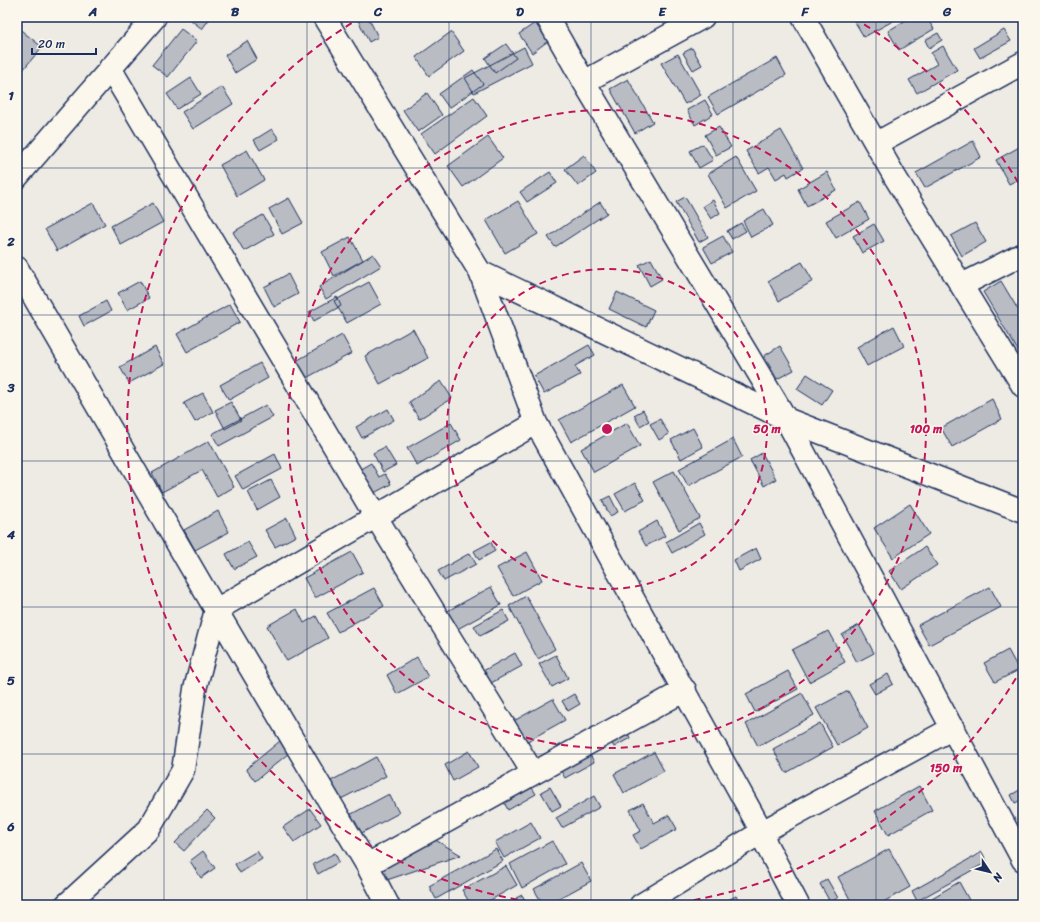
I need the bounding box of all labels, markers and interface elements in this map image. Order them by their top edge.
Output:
text: A [88,0,97,23]
text: B [231,0,240,23]
text: C [373,0,383,23]
text: D [516,0,524,23]
text: E [658,0,667,23]
text: F [800,0,809,23]
text: G [942,0,952,23]
scale bar [32,30,96,56]
text: 20 m [38,33,65,55]
text: 1 [8,84,14,107]
text: 2 [6,230,15,253]
text: 3 [6,376,15,399]
text: 50 m [753,418,781,440]
text: 100 m [910,418,943,440]
centre of rings [600,422,614,436]
text: 4 [6,523,16,546]
text: 5 [7,669,15,692]
text: 150 m [930,757,963,779]
text: 6 [6,815,15,838]
north arrow [970,852,1010,892]
text: N [988,868,1008,886]

